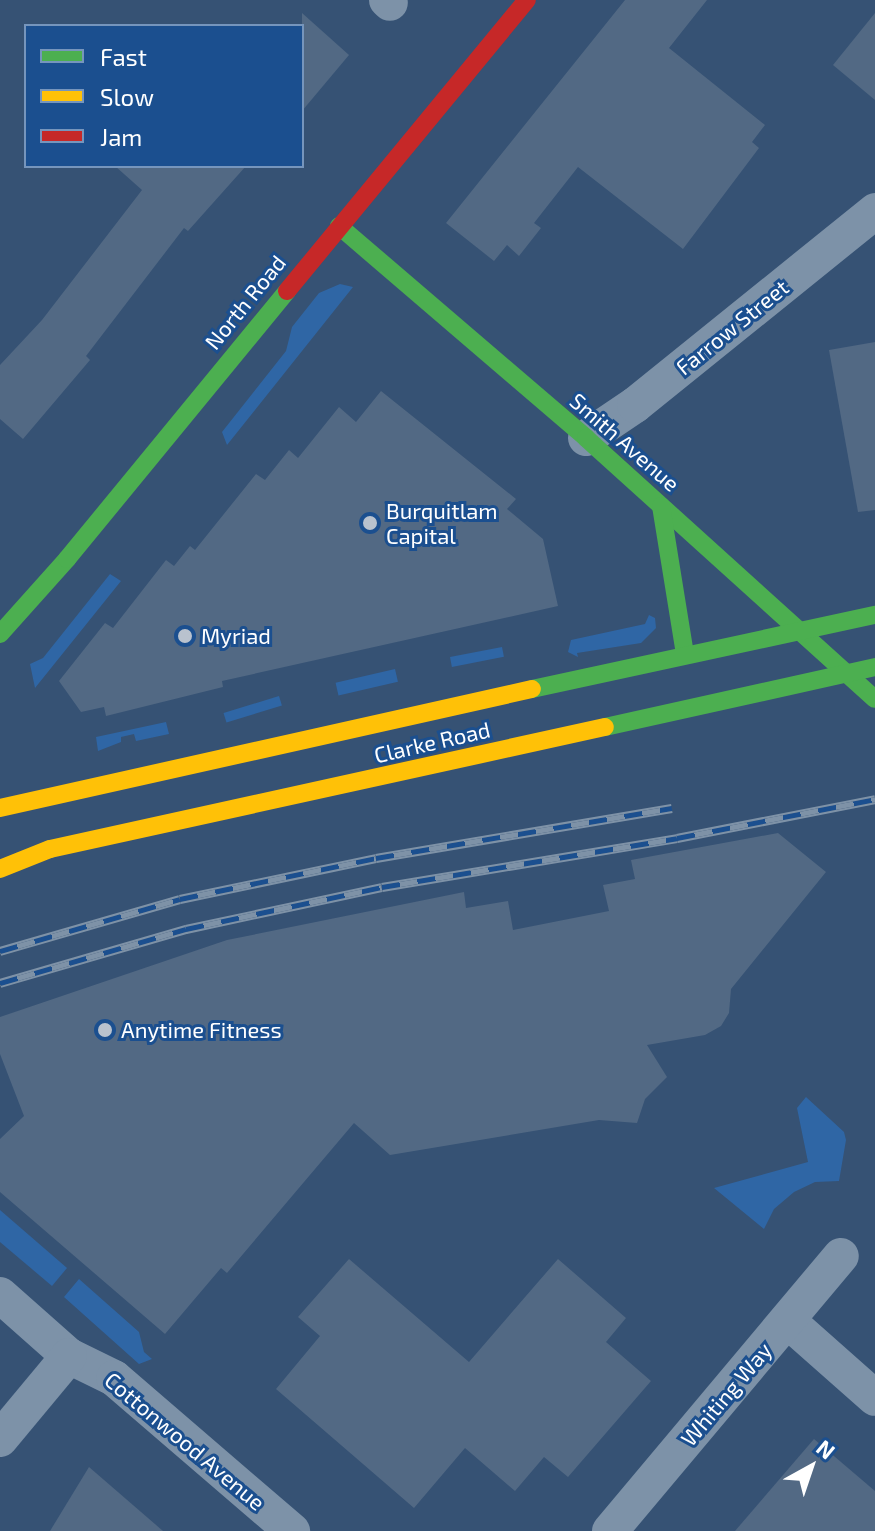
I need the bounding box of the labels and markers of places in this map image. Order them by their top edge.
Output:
place label: Burquitlam Capital [386,497,498,548]
marker: Burquitlam Capital [361,514,379,532]
place label: Myriad [201,623,271,649]
marker: Myriad [176,627,194,645]
place label: Anytime Fitness [121,1017,282,1043]
marker: Anytime Fitness [96,1021,114,1039]

